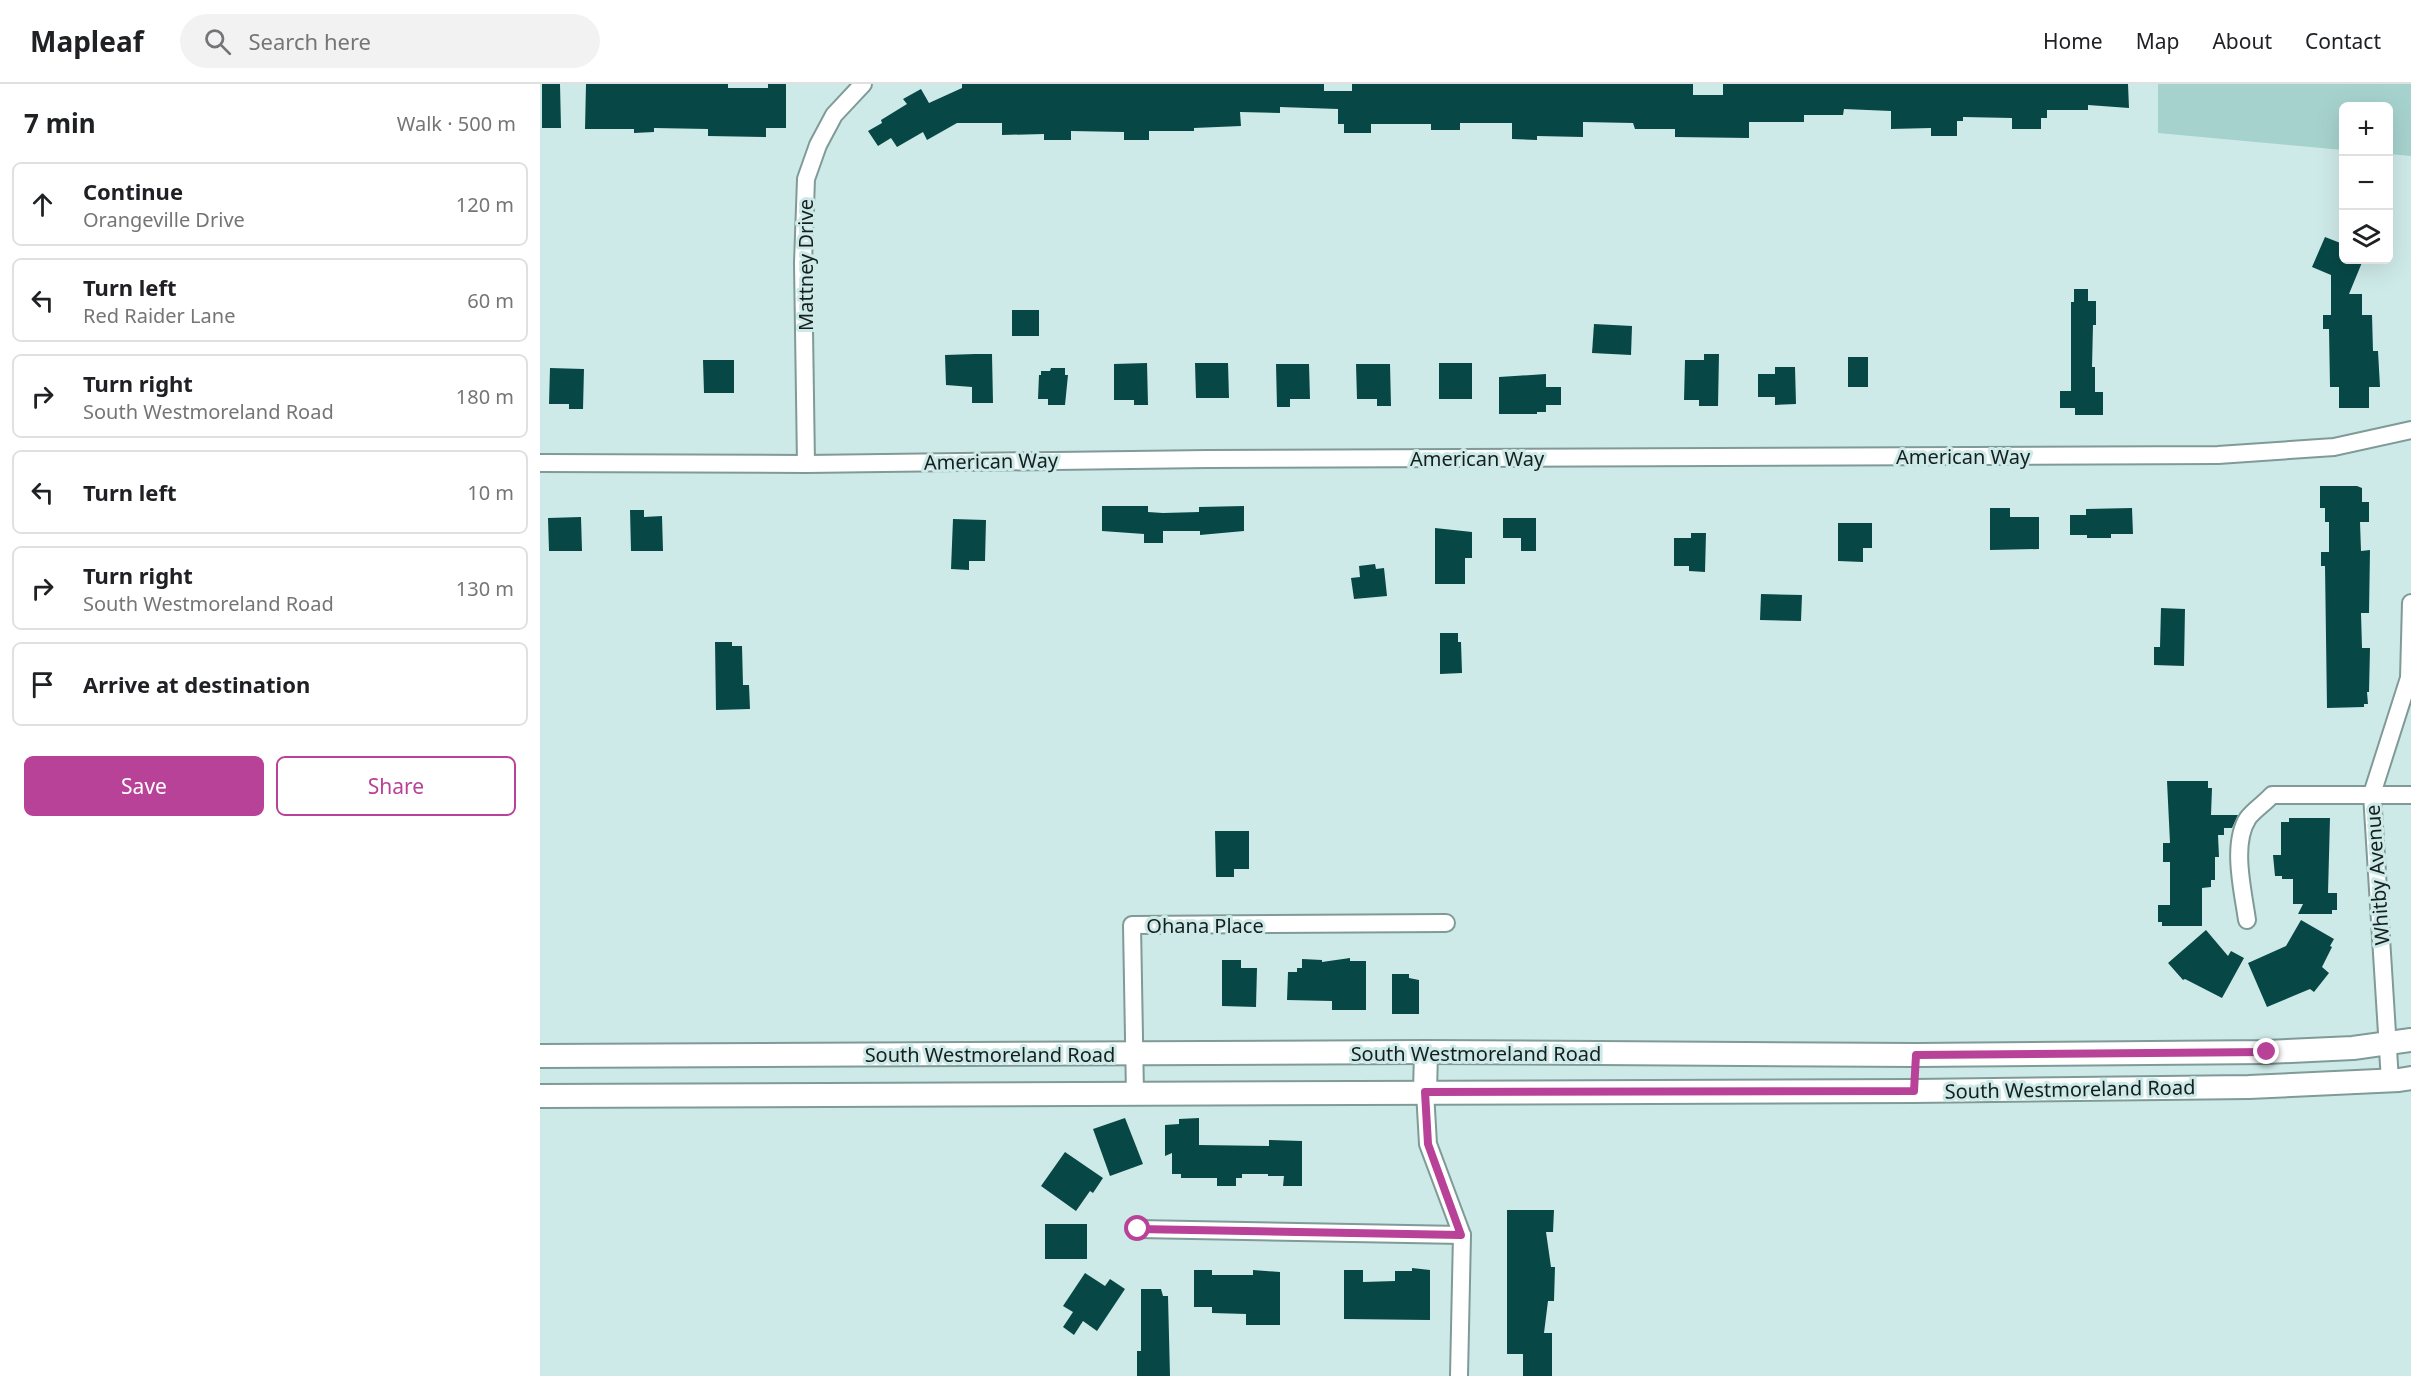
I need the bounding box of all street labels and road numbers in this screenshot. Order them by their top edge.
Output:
street label: Mattney Drive [792,199,819,331]
street label: American Way [1896,443,2031,470]
street label: American Way [1410,445,1545,472]
street label: American Way [924,446,1059,476]
street label: Whitby Avenue [2359,804,2395,946]
street label: Ohana Place [1146,912,1264,939]
street label: South Westmoreland Road [1351,1040,1601,1067]
street label: South Westmoreland Road [865,1041,1115,1068]
street label: South Westmoreland Road [1944,1073,2196,1105]

